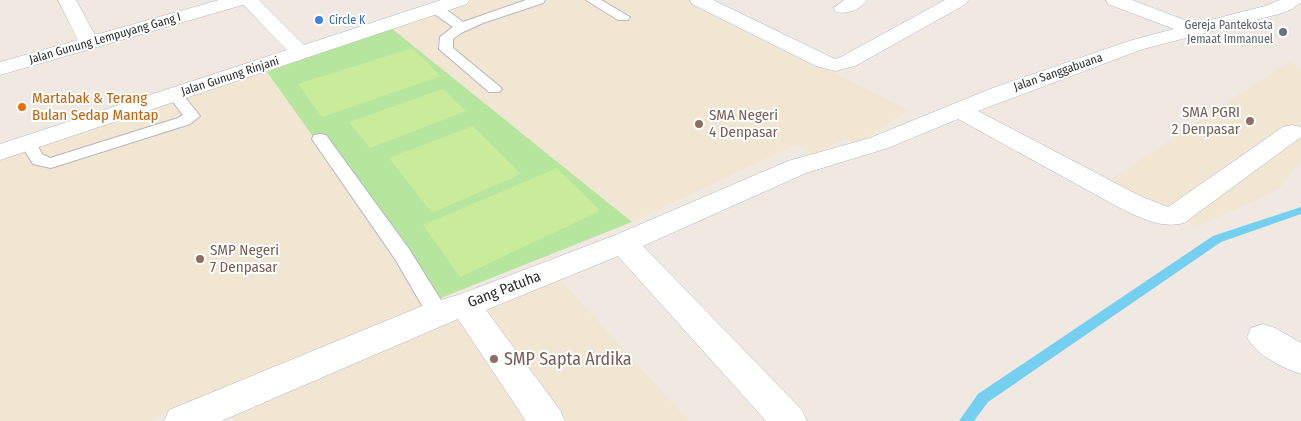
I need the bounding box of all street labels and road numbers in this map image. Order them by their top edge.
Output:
street label: Jalan Gunung Lempuyang Gang I [28,10,182,66]
street label: Jalan Sanggabuana [1012,50,1104,94]
street label: Jalan Gunung Rinjani [179,54,281,98]
street label: Gang Patuha [465,267,543,311]

